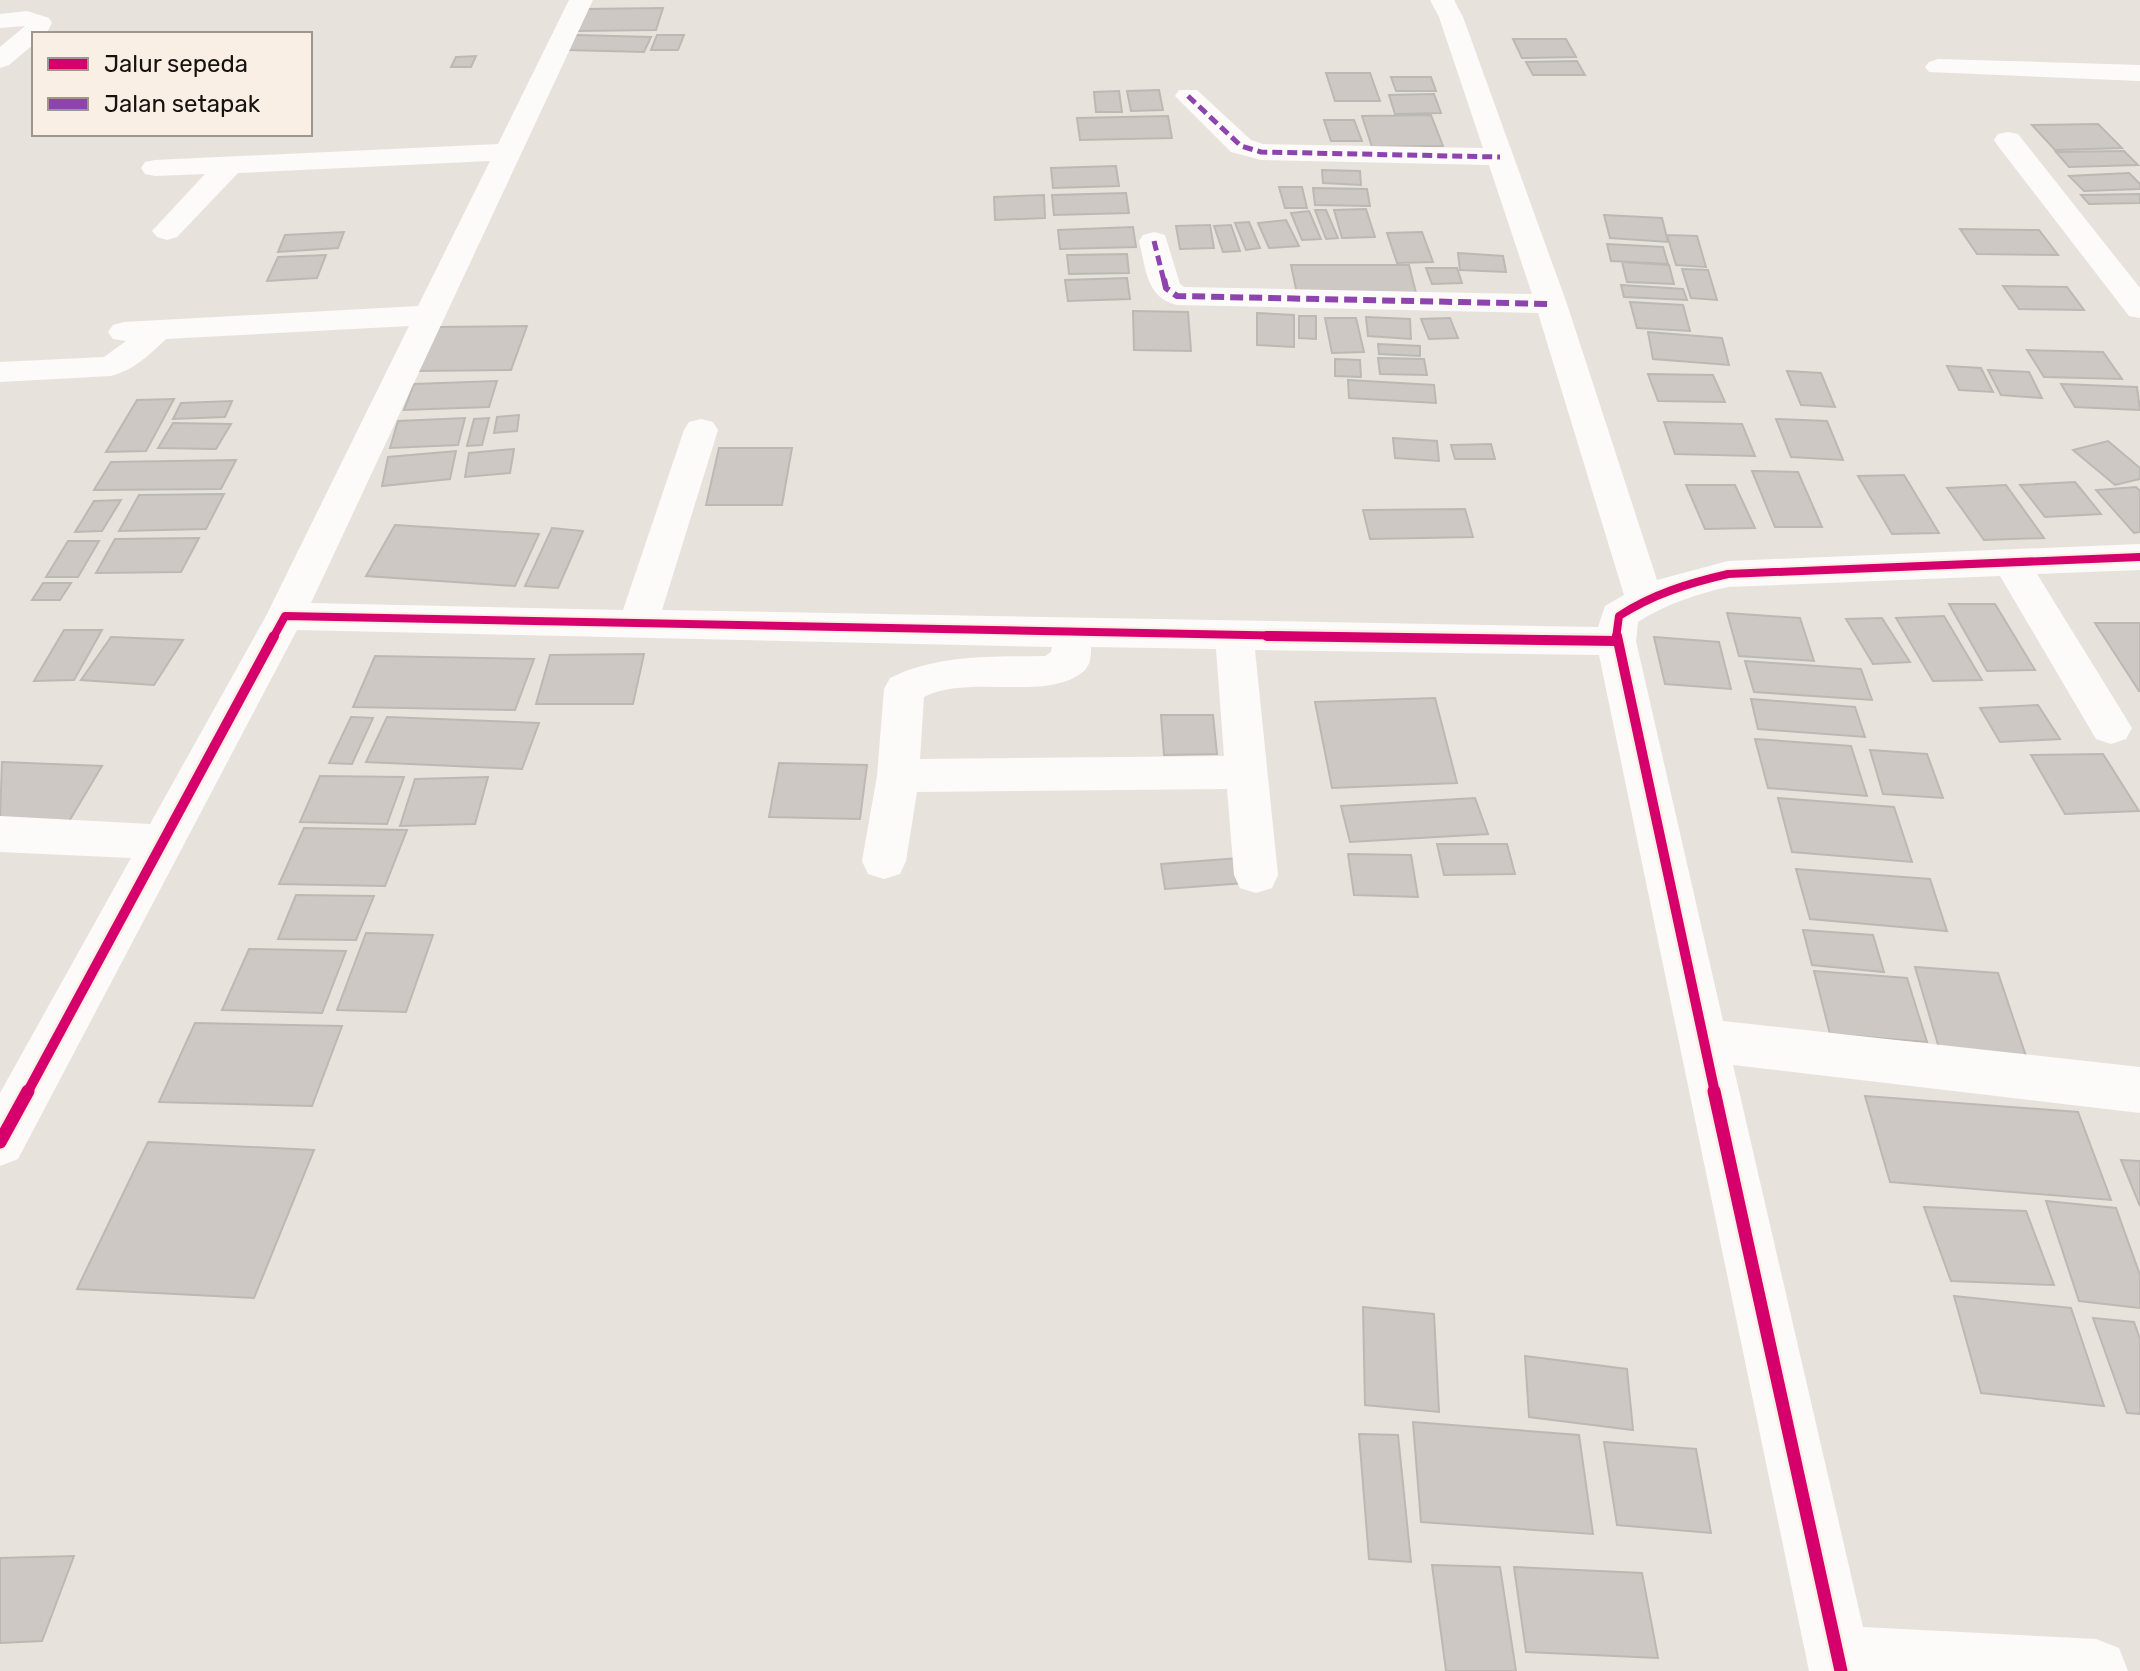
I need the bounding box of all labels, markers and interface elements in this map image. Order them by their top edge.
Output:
legend [32,32,312,136]
text: Jalur sepeda [104,50,248,78]
text: Jalan setapak [104,90,261,118]

